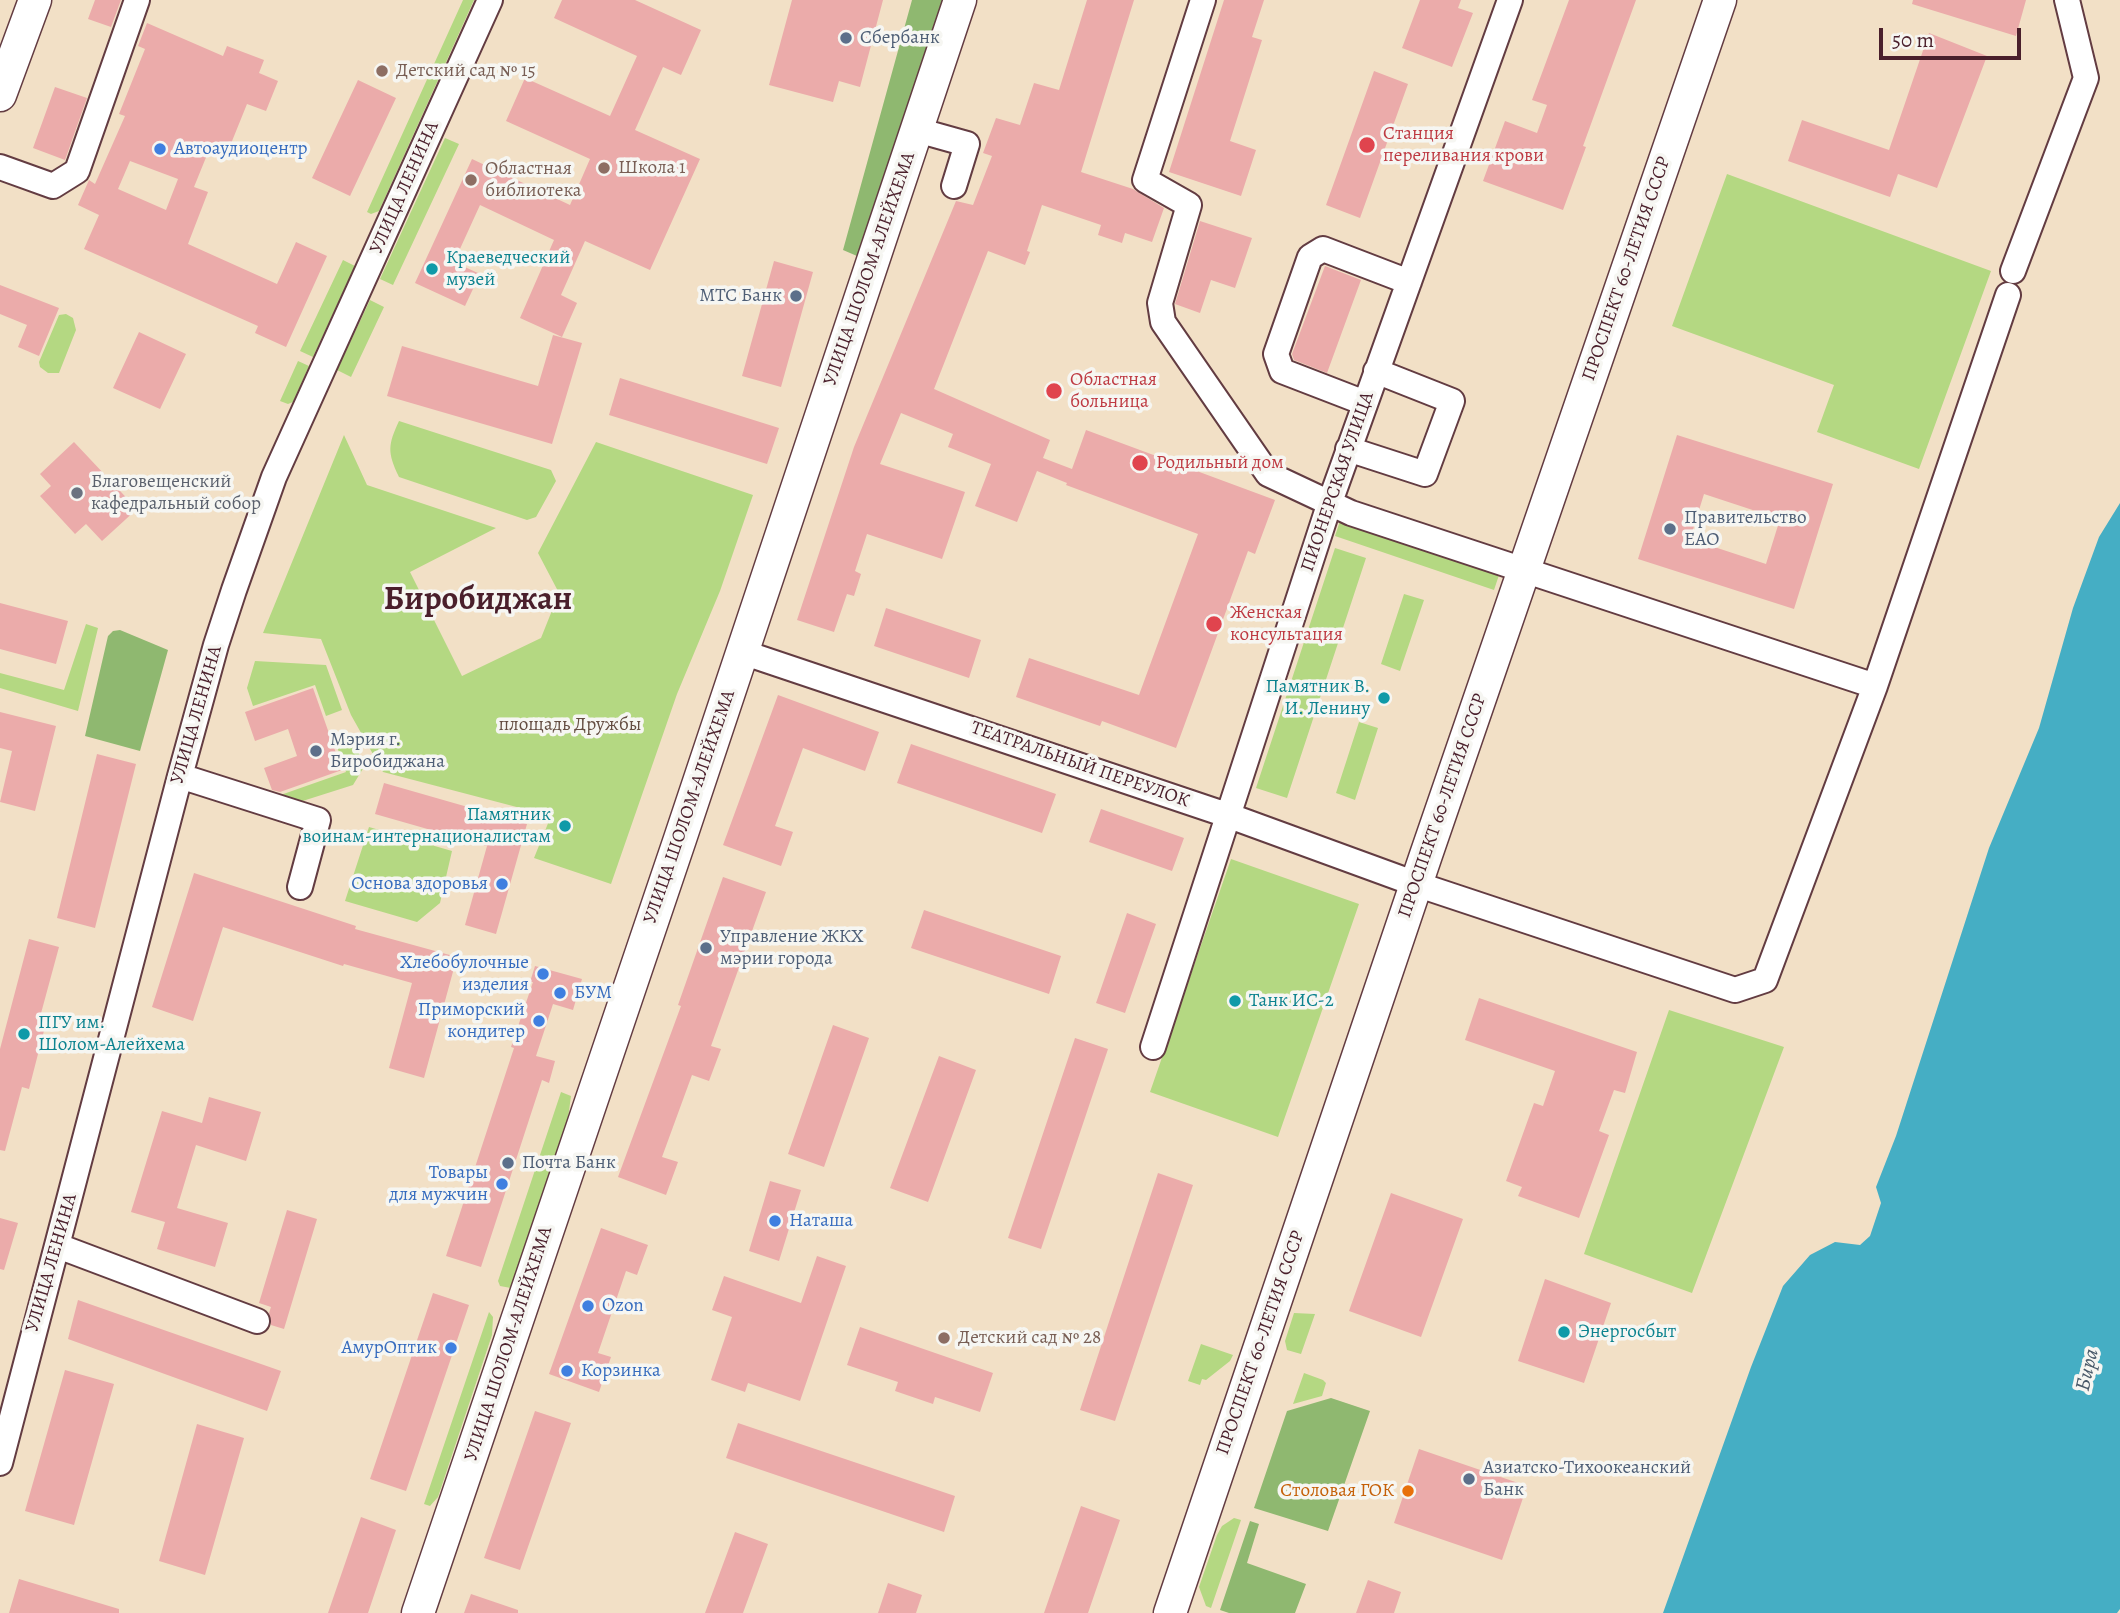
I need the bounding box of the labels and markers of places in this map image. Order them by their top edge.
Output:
place label: Сбербанк [860,27,940,49]
marker: Сбербанк [838,30,854,46]
place label: Детский сад № 15 [396,60,536,82]
marker: Детский сад № 15 [374,63,390,79]
place label: Станция переливания крови [1383,123,1544,167]
marker: Станция переливания крови [1357,135,1377,155]
place label: Автоаудиоцентр [174,138,308,160]
marker: Автоаудиоцентр [152,141,168,157]
place label: Школа 1 [618,157,686,179]
place label: Областная библиотека [485,158,582,202]
marker: Школа 1 [596,160,612,176]
marker: Областная библиотека [463,172,479,188]
place label: Краеведческий музей [446,247,570,291]
marker: Краеведческий музей [424,261,440,277]
place label: МТС Банк [699,285,782,307]
marker: МТС Банк [788,288,804,304]
place label: Областная больница [1070,369,1157,413]
marker: Областная больница [1044,381,1064,401]
place label: Родильный дом [1156,452,1284,474]
marker: Родильный дом [1130,453,1150,473]
place label: Благовещенский кафедральный собор [91,471,261,515]
marker: Благовещенский кафедральный собор [69,485,85,501]
place label: Правительство ЕАО [1684,507,1807,551]
marker: Правительство ЕАО [1662,521,1678,537]
place label: Женская консультация [1230,602,1343,646]
marker: Женская консультация [1204,614,1224,634]
place label: Памятник В. И. Ленину [1266,676,1370,720]
marker: Памятник В. И. Ленину [1376,690,1392,706]
place label: Мэрия г. Биробиджана [330,729,445,773]
marker: Мэрия г. Биробиджана [308,743,324,759]
place label: Памятник воинам-интернационалистам [302,804,551,848]
marker: Памятник воинам-интернационалистам [557,818,573,834]
place label: Основа здоровья [351,873,488,895]
marker: Основа здоровья [494,876,510,892]
place label: Управление ЖКХ мэрии города [720,926,863,970]
marker: Управление ЖКХ мэрии города [698,940,714,956]
place label: Хлебобулочные изделия [400,952,529,996]
marker: Хлебобулочные изделия [535,966,551,982]
place label: БУМ [574,982,612,1004]
marker: БУМ [552,985,568,1001]
place label: Танк ИС-2 [1249,990,1334,1012]
marker: Танк ИС-2 [1227,993,1243,1009]
place label: Приморский кондитер [418,999,525,1043]
place label: ПГУ им. Шолом-Алейхема [38,1012,185,1056]
marker: Приморский кондитер [531,1013,547,1029]
marker: ПГУ им. Шолом-Алейхема [16,1026,32,1042]
place label: Почта Банк [522,1152,616,1174]
marker: Почта Банк [500,1155,516,1171]
place label: Товары для мужчин [389,1162,488,1206]
marker: Товары для мужчин [494,1176,510,1192]
place label: Наташа [789,1210,853,1232]
marker: Наташа [767,1213,783,1229]
place label: Ozon [602,1295,644,1317]
marker: Ozon [580,1298,596,1314]
place label: Энергосбыт [1578,1321,1676,1343]
marker: Энергосбыт [1556,1324,1572,1340]
place label: Детский сад № 28 [958,1327,1101,1349]
marker: Детский сад № 28 [936,1330,952,1346]
place label: АмурОптик [342,1337,437,1359]
marker: АмурОптик [443,1340,459,1356]
place label: Корзинка [581,1360,661,1382]
marker: Корзинка [559,1363,575,1379]
place label: Азиатско-Тихоокеанский Банк [1483,1457,1691,1501]
marker: Азиатско-Тихоокеанский Банк [1461,1471,1477,1487]
place label: Столовая ГОК [1280,1480,1394,1502]
marker: Столовая ГОК [1400,1483,1416,1499]

